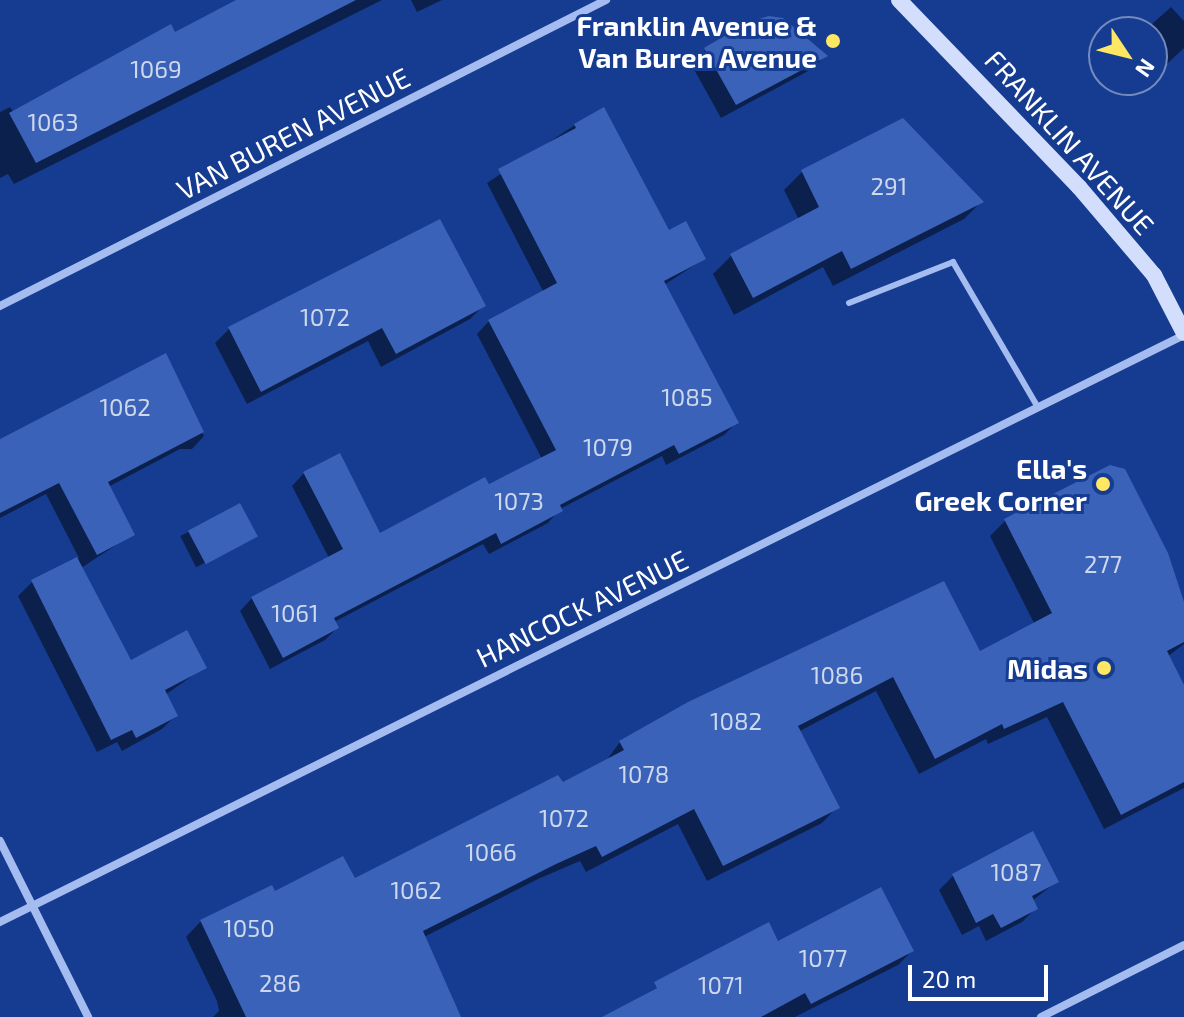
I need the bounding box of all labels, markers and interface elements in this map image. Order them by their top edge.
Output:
place label: Franklin Avenue & Van Buren Avenue [576,8,817,74]
north arrow [1088,16,1168,96]
marker: Franklin Avenue & Van Buren Avenue [824,32,842,50]
street label: FRANKLIN AVENUE [978,43,1162,241]
house number: 1069 [130,55,182,83]
street label: VAN BUREN AVENUE [171,60,415,206]
house number: 1063 [27,108,79,136]
house number: 291 [871,172,907,200]
house number: 1072 [300,303,350,331]
house number: 1085 [661,383,713,411]
house number: 1062 [99,393,151,421]
house number: 1079 [583,433,633,461]
place label: Ella's Greek Corner [914,451,1087,517]
marker: Ella's Greek Corner [1094,475,1112,493]
house number: 1073 [494,487,544,515]
street label: HANCOCK AVENUE [470,542,694,674]
house number: 277 [1084,550,1122,578]
house number: 1061 [271,599,319,627]
place label: Midas [1007,651,1088,685]
marker: Midas [1095,659,1113,677]
house number: 1086 [811,661,863,689]
house number: 1082 [710,707,762,735]
house number: 1078 [619,760,669,788]
house number: 1072 [539,804,589,832]
house number: 1066 [465,838,517,866]
house number: 1087 [991,858,1041,886]
house number: 1062 [390,876,442,904]
house number: 1050 [223,914,275,942]
house number: 1077 [799,944,847,972]
scale bar [912,949,1052,999]
text: 20 m [922,964,976,993]
house number: 286 [259,969,301,997]
house number: 1071 [698,971,744,999]

